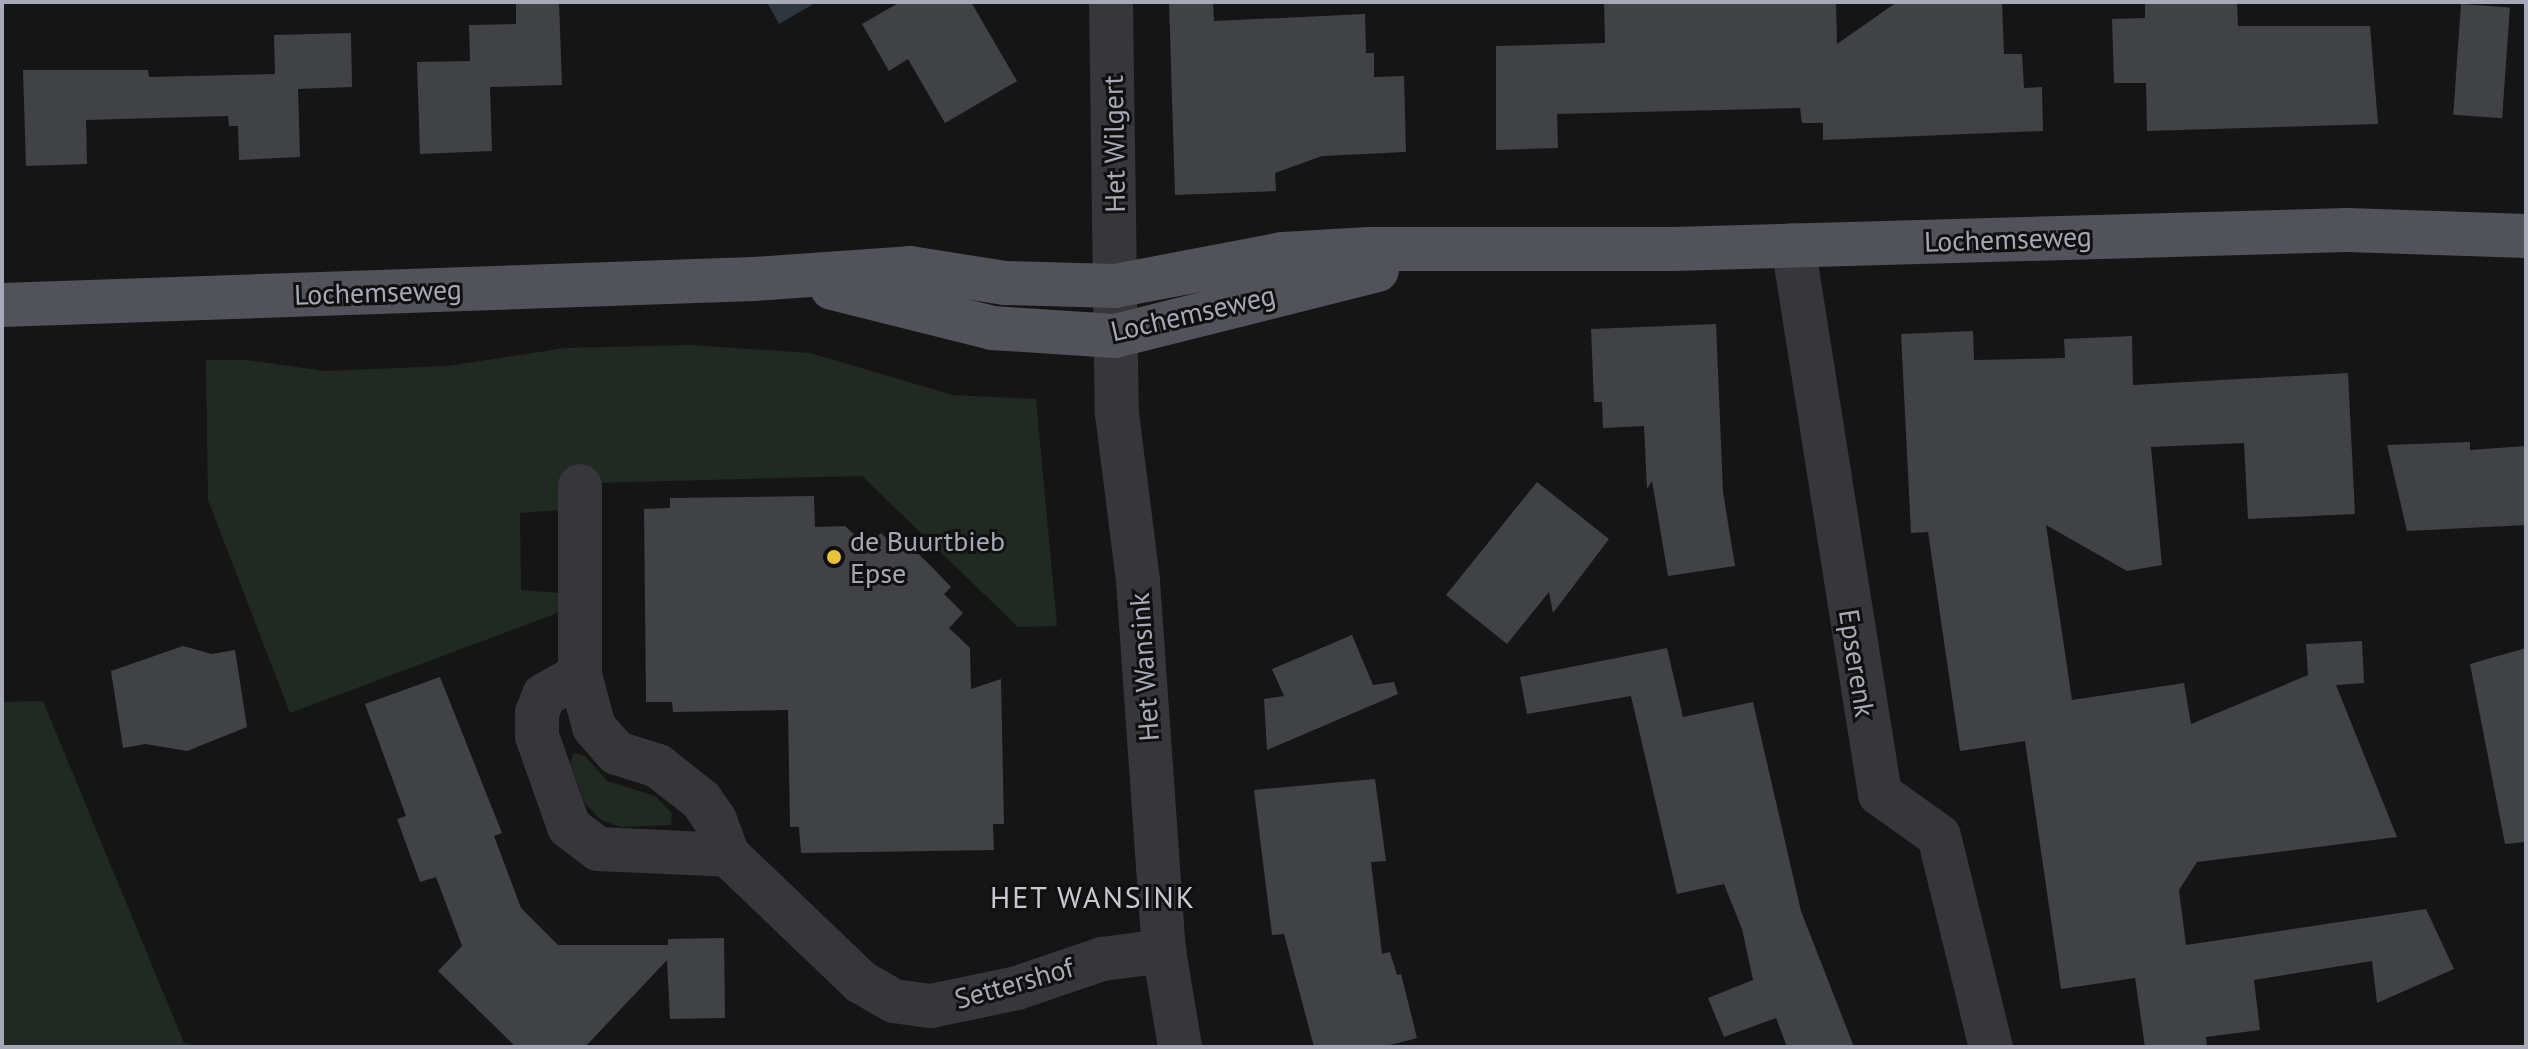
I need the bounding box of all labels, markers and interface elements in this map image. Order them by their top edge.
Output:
street label: Het Wilgert [1096,75,1132,213]
street label: Lochemseweg [1924,219,2092,259]
street label: Lochemseweg [294,272,462,312]
street label: Lochemseweg [1108,278,1278,348]
place label: de Buurtbieb Epse [850,524,1005,590]
marker: de Buurtbieb Epse [825,548,843,566]
street label: Het Wansink [1122,591,1166,743]
street label: Epserenk [1832,607,1882,719]
district label: HET WANSINK [989,879,1197,915]
street label: Settershof [951,950,1077,1016]

